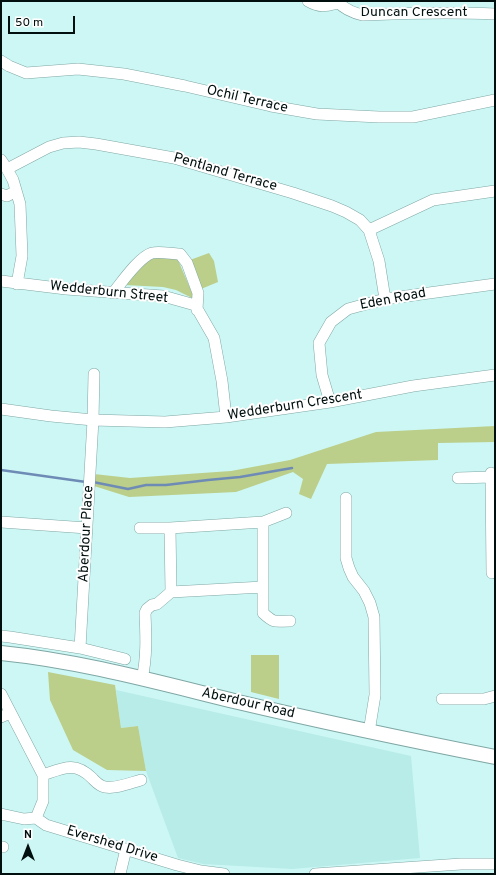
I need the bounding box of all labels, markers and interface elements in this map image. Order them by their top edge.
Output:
street label: Duncan Crescent [361,5,467,21]
scale bar [10,8,77,34]
text: 50 m [15,15,43,31]
street label: Ochil Terrace [205,83,289,117]
street label: Pentland Terrace [171,150,279,196]
street label: Wedderburn Street [49,278,169,308]
street label: Eden Road [359,285,427,315]
street label: Wedderburn Crescent [226,387,364,425]
street label: Aberdour Place [76,485,98,583]
street label: Aberdour Road [200,685,296,723]
street label: Evershed Drive [64,823,160,867]
north arrow [8,827,48,867]
text: N [24,828,32,842]

